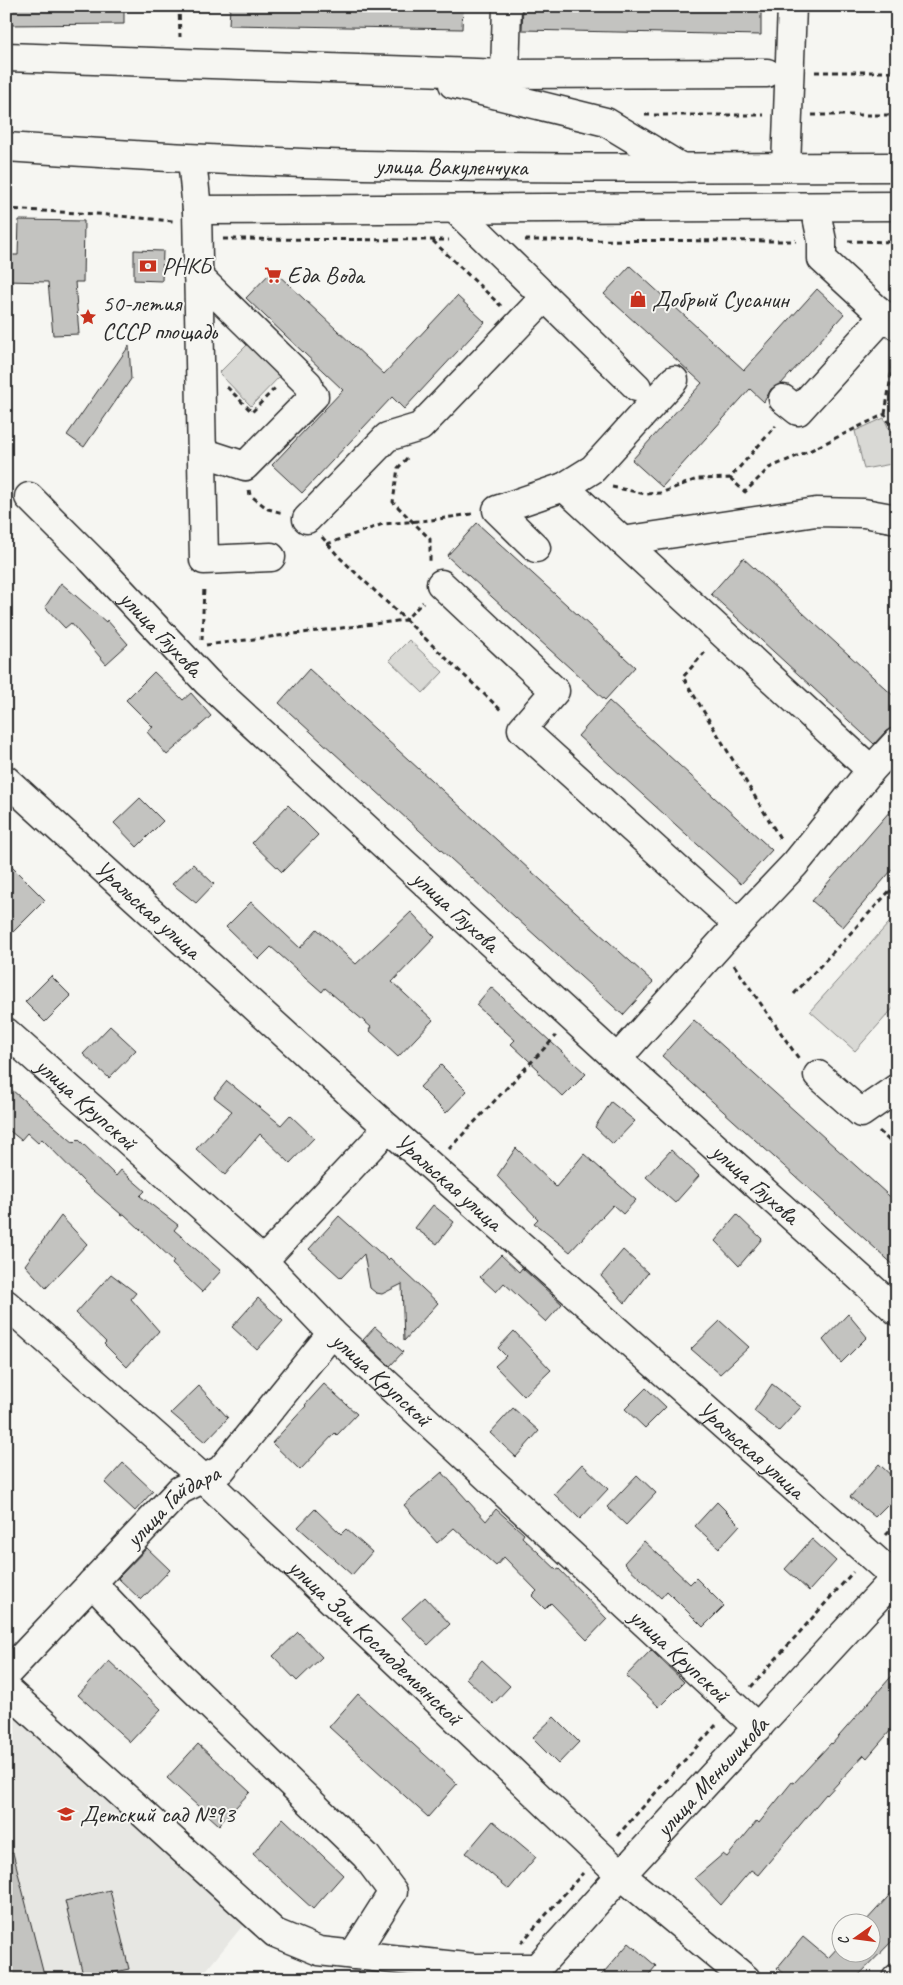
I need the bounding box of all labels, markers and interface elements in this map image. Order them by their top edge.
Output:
street label: улица Вакуленчука [373,150,529,182]
place label: РНКБ [162,251,214,281]
bank icon: РНКБ [138,256,158,276]
place label: Еда Вода [287,260,366,290]
supermarket icon: Еда Вода [263,265,283,285]
place label: Добрый Сусанин [652,284,791,314]
place label: 50-летия СССР площадь [102,288,218,346]
shop icon: Добрый Сусанин [628,289,648,309]
place icon: 50-летия СССР площадь [78,307,98,327]
street label: улица Глухова [112,582,211,685]
street label: Уральская улица [88,853,209,967]
street label: улица Глухова [405,862,508,960]
street label: улица Крупской [28,1049,145,1158]
street label: Уральская улица [389,1126,510,1239]
street label: улица Глухова [704,1135,807,1232]
street label: улица Крупской [324,1324,440,1434]
street label: Уральская улица [691,1394,813,1507]
street label: улица Гайдара [118,1457,226,1555]
street label: улица Зои Космодемьянской [281,1551,471,1733]
street label: улица Крупской [622,1600,737,1711]
street label: улица Меньшикова [647,1709,776,1845]
place label: Детский сад №93 [80,1799,237,1829]
school or university icon: Детский сад №93 [56,1804,76,1824]
north arrow [830,1912,880,1962]
text: С [834,1934,853,1946]

